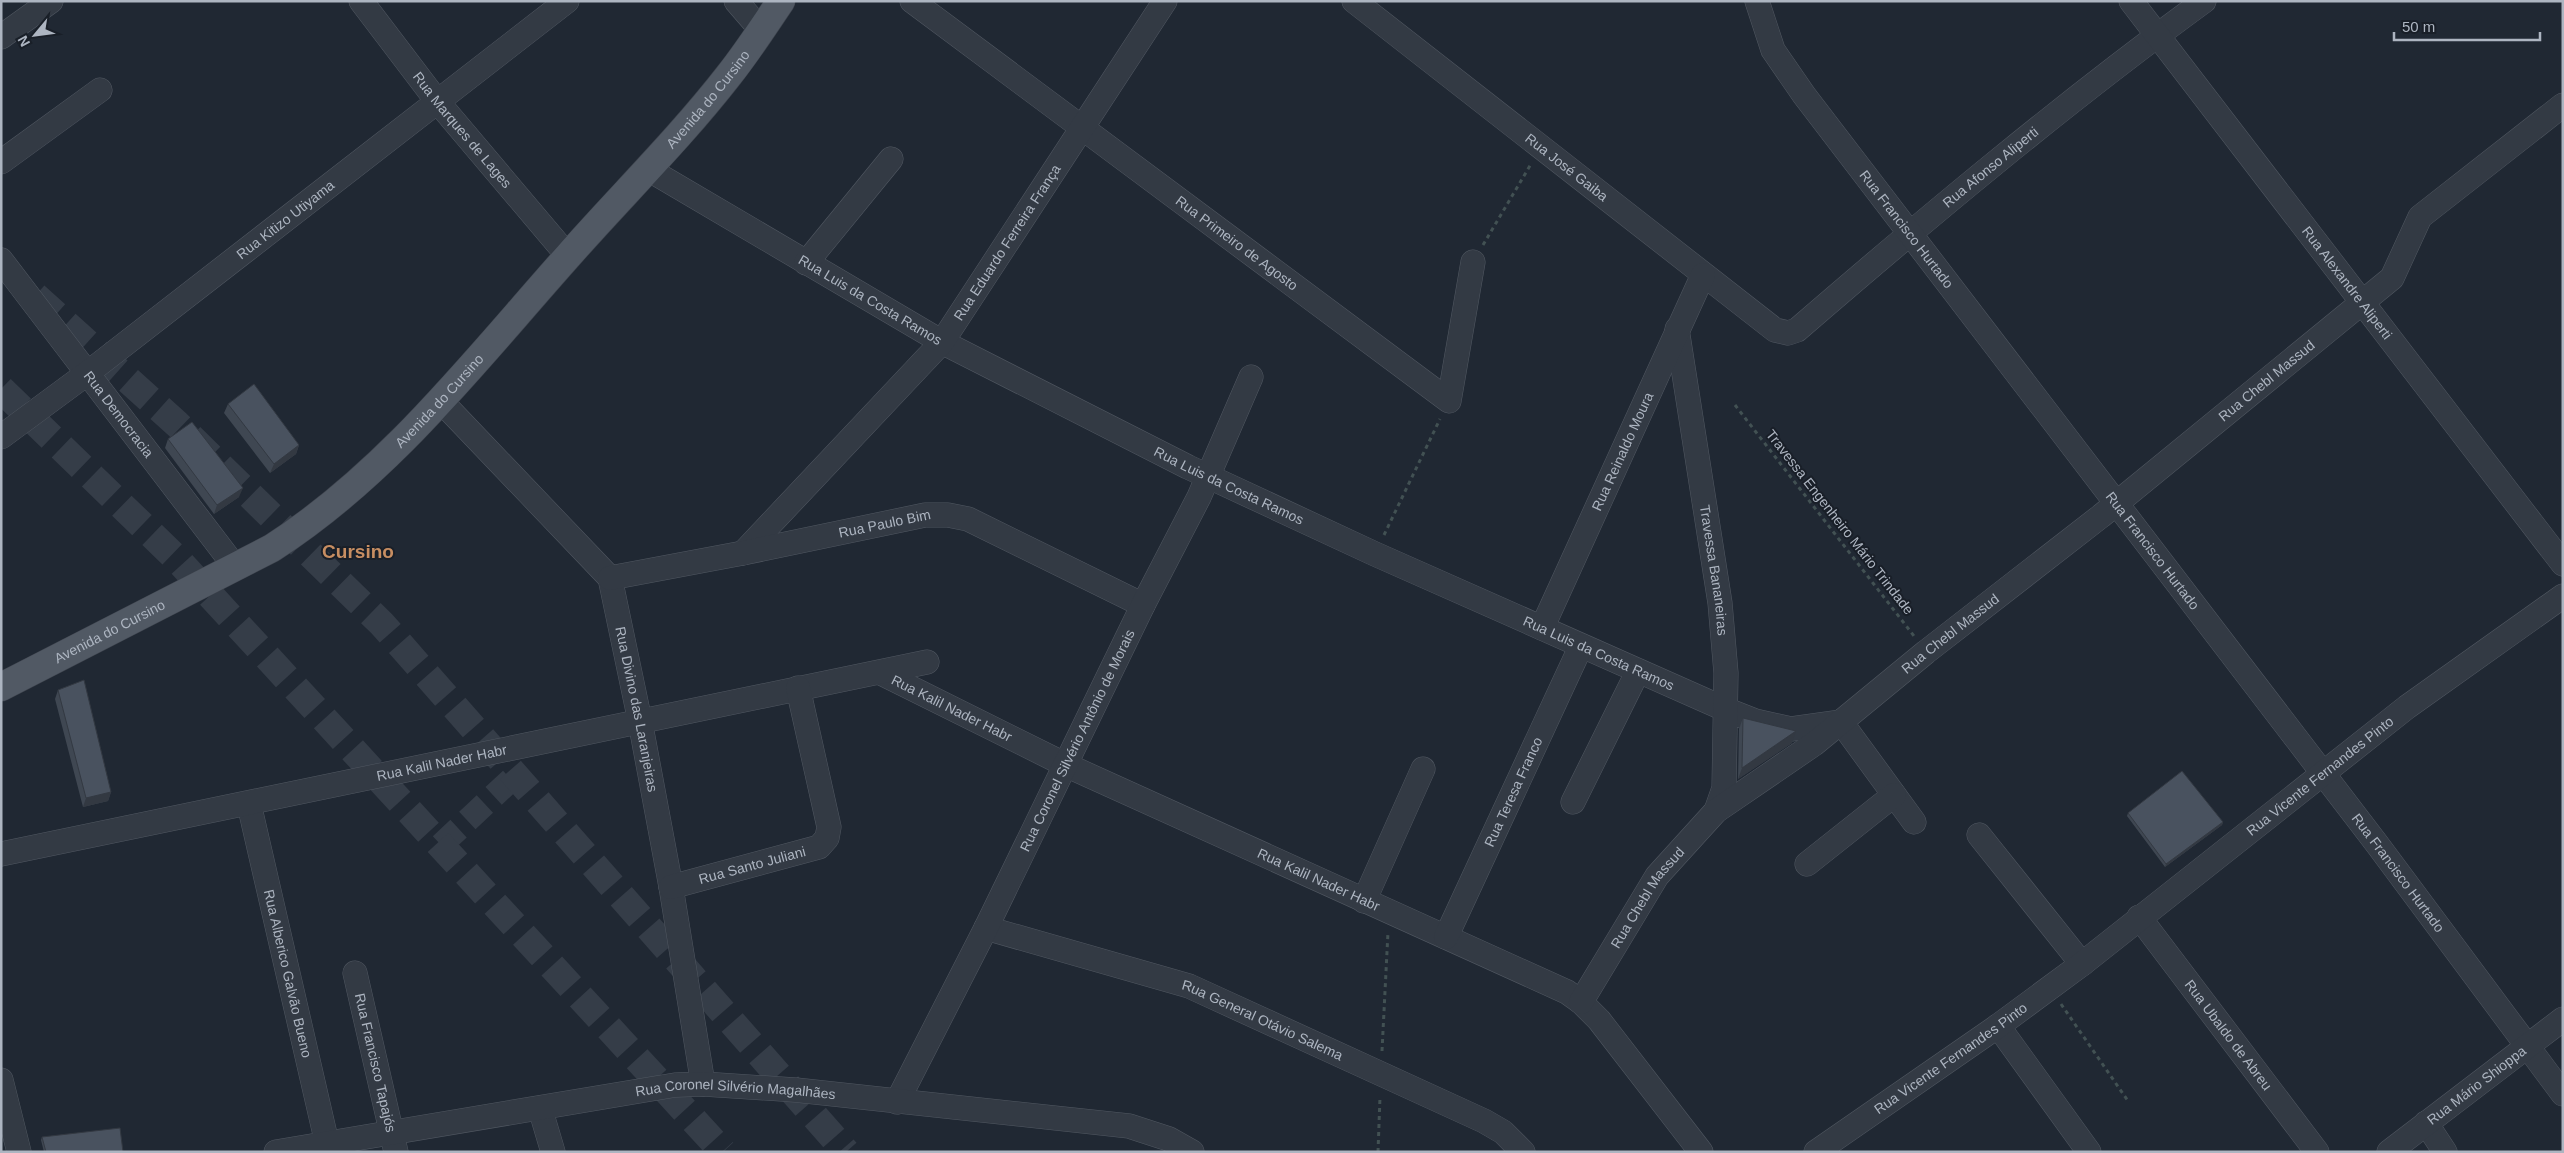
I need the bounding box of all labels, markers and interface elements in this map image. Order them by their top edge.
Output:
north arrow [10,10,60,60]
scale bar [2394,10,2540,42]
text: 50 m [2402,18,2435,35]
text: N [14,33,33,50]
street label: Avenida do Cursino [663,47,753,151]
street label: Rua Marques de Lages [410,69,515,191]
street label: Rua Afonso Aliperti [1939,123,2041,211]
street label: Rua José Gaiba [1522,130,1611,205]
street label: Rua Eduardo Ferreira França [950,161,1064,323]
street label: Rua Francisco Hurtado [1856,167,1957,291]
street label: Rua Kitizo Utiyama [233,177,338,262]
street label: Rua Primeiro de Agosto [1173,192,1301,294]
street label: Rua Alexandre Aliperti [2299,223,2395,342]
street label: Rua Luis da Costa Ramos [796,251,945,348]
street label: Rua Chebl Massud [2215,337,2318,425]
street label: Avenida do Cursino [392,351,487,451]
street label: Rua Democracia [81,368,157,461]
street label: Rua Reinaldo Moura [1589,389,1657,513]
street label: Travessa Engenheiro Mário Trindade [1763,427,1917,618]
street label: Rua Luis da Costa Ramos [1152,443,1306,528]
street label: Rua Francisco Hurtado [2103,489,2203,613]
street label: Travessa Bananeiras [1697,504,1731,636]
street label: Rua Paulo Bim [837,506,932,541]
district label: Cursino [322,541,394,562]
street label: Rua Chebl Massud [1898,590,2002,677]
street label: Avenida do Cursino [52,596,168,666]
street label: Rua Luis da Costa Ramos [1521,613,1677,694]
street label: Rua Divino das Laranjeiras [612,625,661,793]
street label: Rua Coronel Silvério Antônio de Morais [1016,627,1138,854]
street label: Rua Kalil Nader Habr [889,672,1015,745]
street label: Rua Vicente Fernandes Pinto [2243,713,2397,839]
street label: Rua Teresa Franco [1481,734,1546,849]
street label: Rua Kalil Nader Habr [375,741,508,784]
street label: Rua Francisco Hurtado [2349,810,2448,935]
street label: Rua Santo Juliani [697,843,807,887]
street label: Rua Chebl Massud [1607,844,1687,951]
street label: Rua Kalil Nader Habr [1255,845,1383,914]
street label: Rua Alberico Galvão Bueno [261,888,315,1059]
street label: Rua General Otávio Salema [1180,976,1346,1063]
street label: Rua Ubaldo de Abreu [2182,977,2275,1093]
street label: Rua Francisco Tapajós [352,992,399,1134]
street label: Rua Vicente Fernandes Pinto [1871,999,2030,1117]
street label: Rua Mário Shioppa [2424,1042,2529,1128]
street label: Rua Coronel Silvério Magalhães [634,1076,836,1102]

